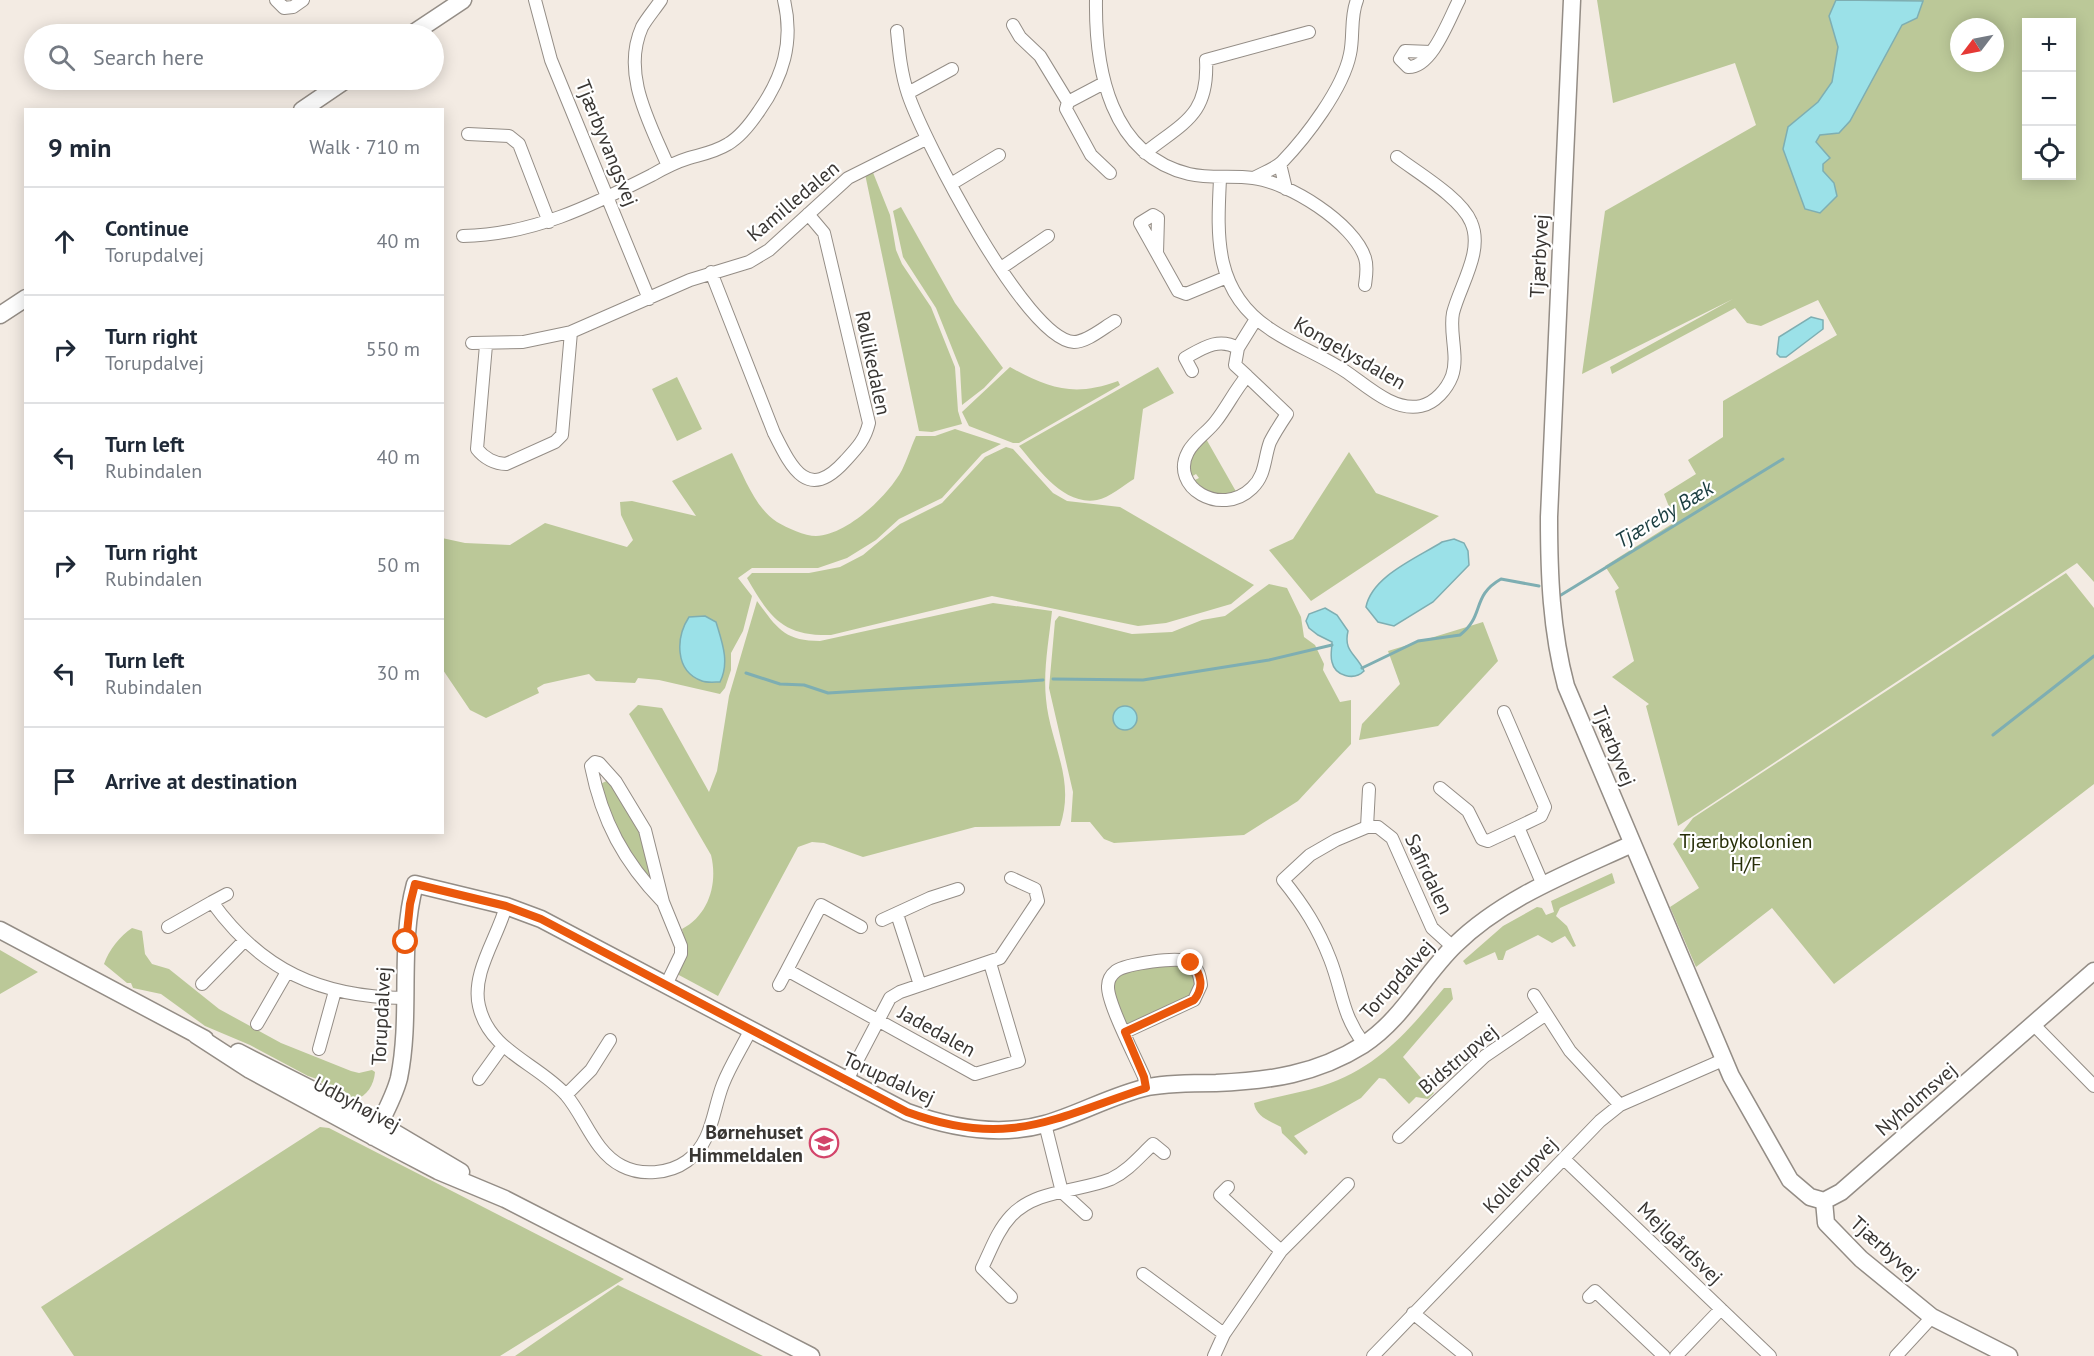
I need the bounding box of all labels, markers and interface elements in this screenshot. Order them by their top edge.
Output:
north arrow [1950,18,2004,72]
map controls [2022,18,2076,180]
button: + [2022,18,2076,72]
search box [24,24,444,90]
icon: search [45,41,78,74]
text: Search here [93,43,204,71]
button: − [2022,72,2076,126]
street label: Tjærbyvangsvej [570,76,644,210]
button: locate [2022,126,2076,180]
text: 9 min [48,131,111,164]
text: Walk · 710 m [309,134,420,160]
street label: Kamilledalen [742,155,844,247]
street label: Tjærbyvej [1524,213,1554,299]
text: Continue [105,214,189,242]
icon: ahead [48,225,81,258]
text: 40 m [377,228,420,254]
text: Torupdalvej [105,242,204,268]
street label: Røllikedalen [849,309,897,417]
street label: Kongelysdalen [1289,310,1411,396]
text: Turn right [105,322,197,350]
icon: right [48,333,81,366]
text: 550 m [366,336,420,362]
text: Torupdalvej [105,350,204,376]
text: Turn left [105,430,185,458]
icon: left [48,441,81,474]
text: 40 m [377,444,420,470]
text: Rubindalen [105,458,202,484]
water label: Tjæreby Bæk [1610,473,1719,554]
text: Turn right [105,538,197,566]
icon: right [48,549,81,582]
text: 50 m [377,552,420,578]
text: Rubindalen [105,566,202,592]
text: Turn left [105,646,185,674]
icon: left [48,657,81,690]
text: 30 m [377,660,420,686]
text: Rubindalen [105,674,202,700]
street label: Tjærbyvej [1586,702,1642,790]
icon: arrive [48,765,81,798]
text: Arrive at destination [105,767,297,795]
park label: Tjærbykolonien H/F [1679,828,1813,877]
street label: Safirdalen [1399,830,1459,918]
route start [392,928,418,954]
street label: Torupdalvej [1354,933,1440,1025]
route end [1177,949,1203,975]
street label: Torupdalvej [365,966,397,1066]
street label: Jadedalen [893,999,980,1063]
street label: Bidstrupvej [1413,1018,1503,1100]
street label: Torupdalvej [839,1045,939,1111]
street label: Nyholmsvej [1870,1056,1962,1142]
street label: Udbyhøjvej [309,1070,405,1138]
place label: Børnehuset Himmeldalen [689,1119,803,1168]
school or university icon: Børnehuset Himmeldalen [808,1127,840,1159]
street label: Kollerupvej [1477,1131,1563,1219]
street label: Mejlgårdsvej [1632,1196,1728,1290]
street label: Tjærbyvej [1845,1210,1925,1286]

